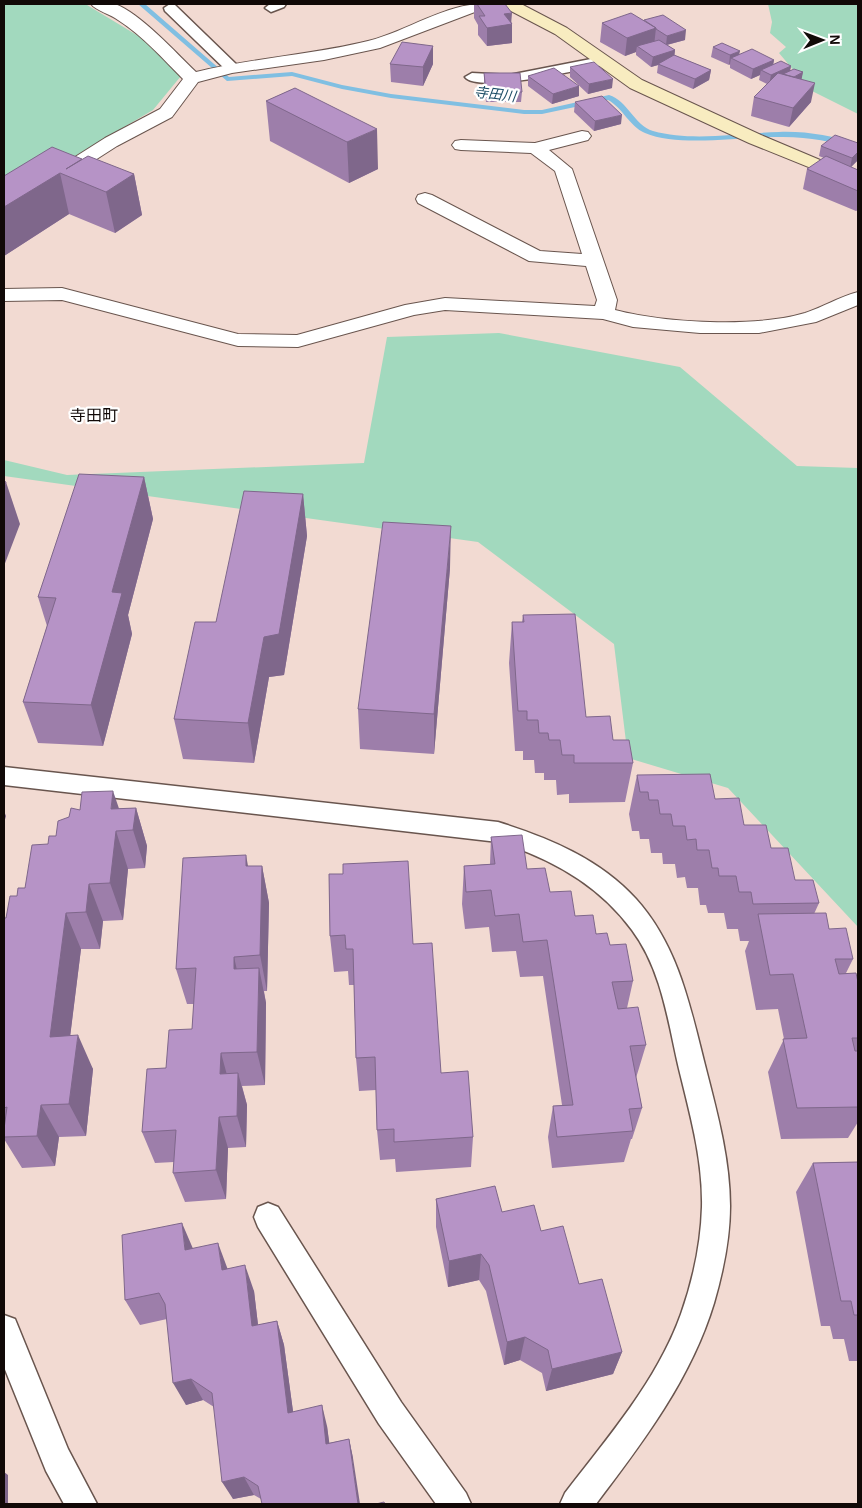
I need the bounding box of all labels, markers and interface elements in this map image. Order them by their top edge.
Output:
north arrow [797,15,847,65]
text: N [827,35,843,45]
water label: 寺田川 [473,84,519,105]
district label: 寺田町 [70,407,118,424]

